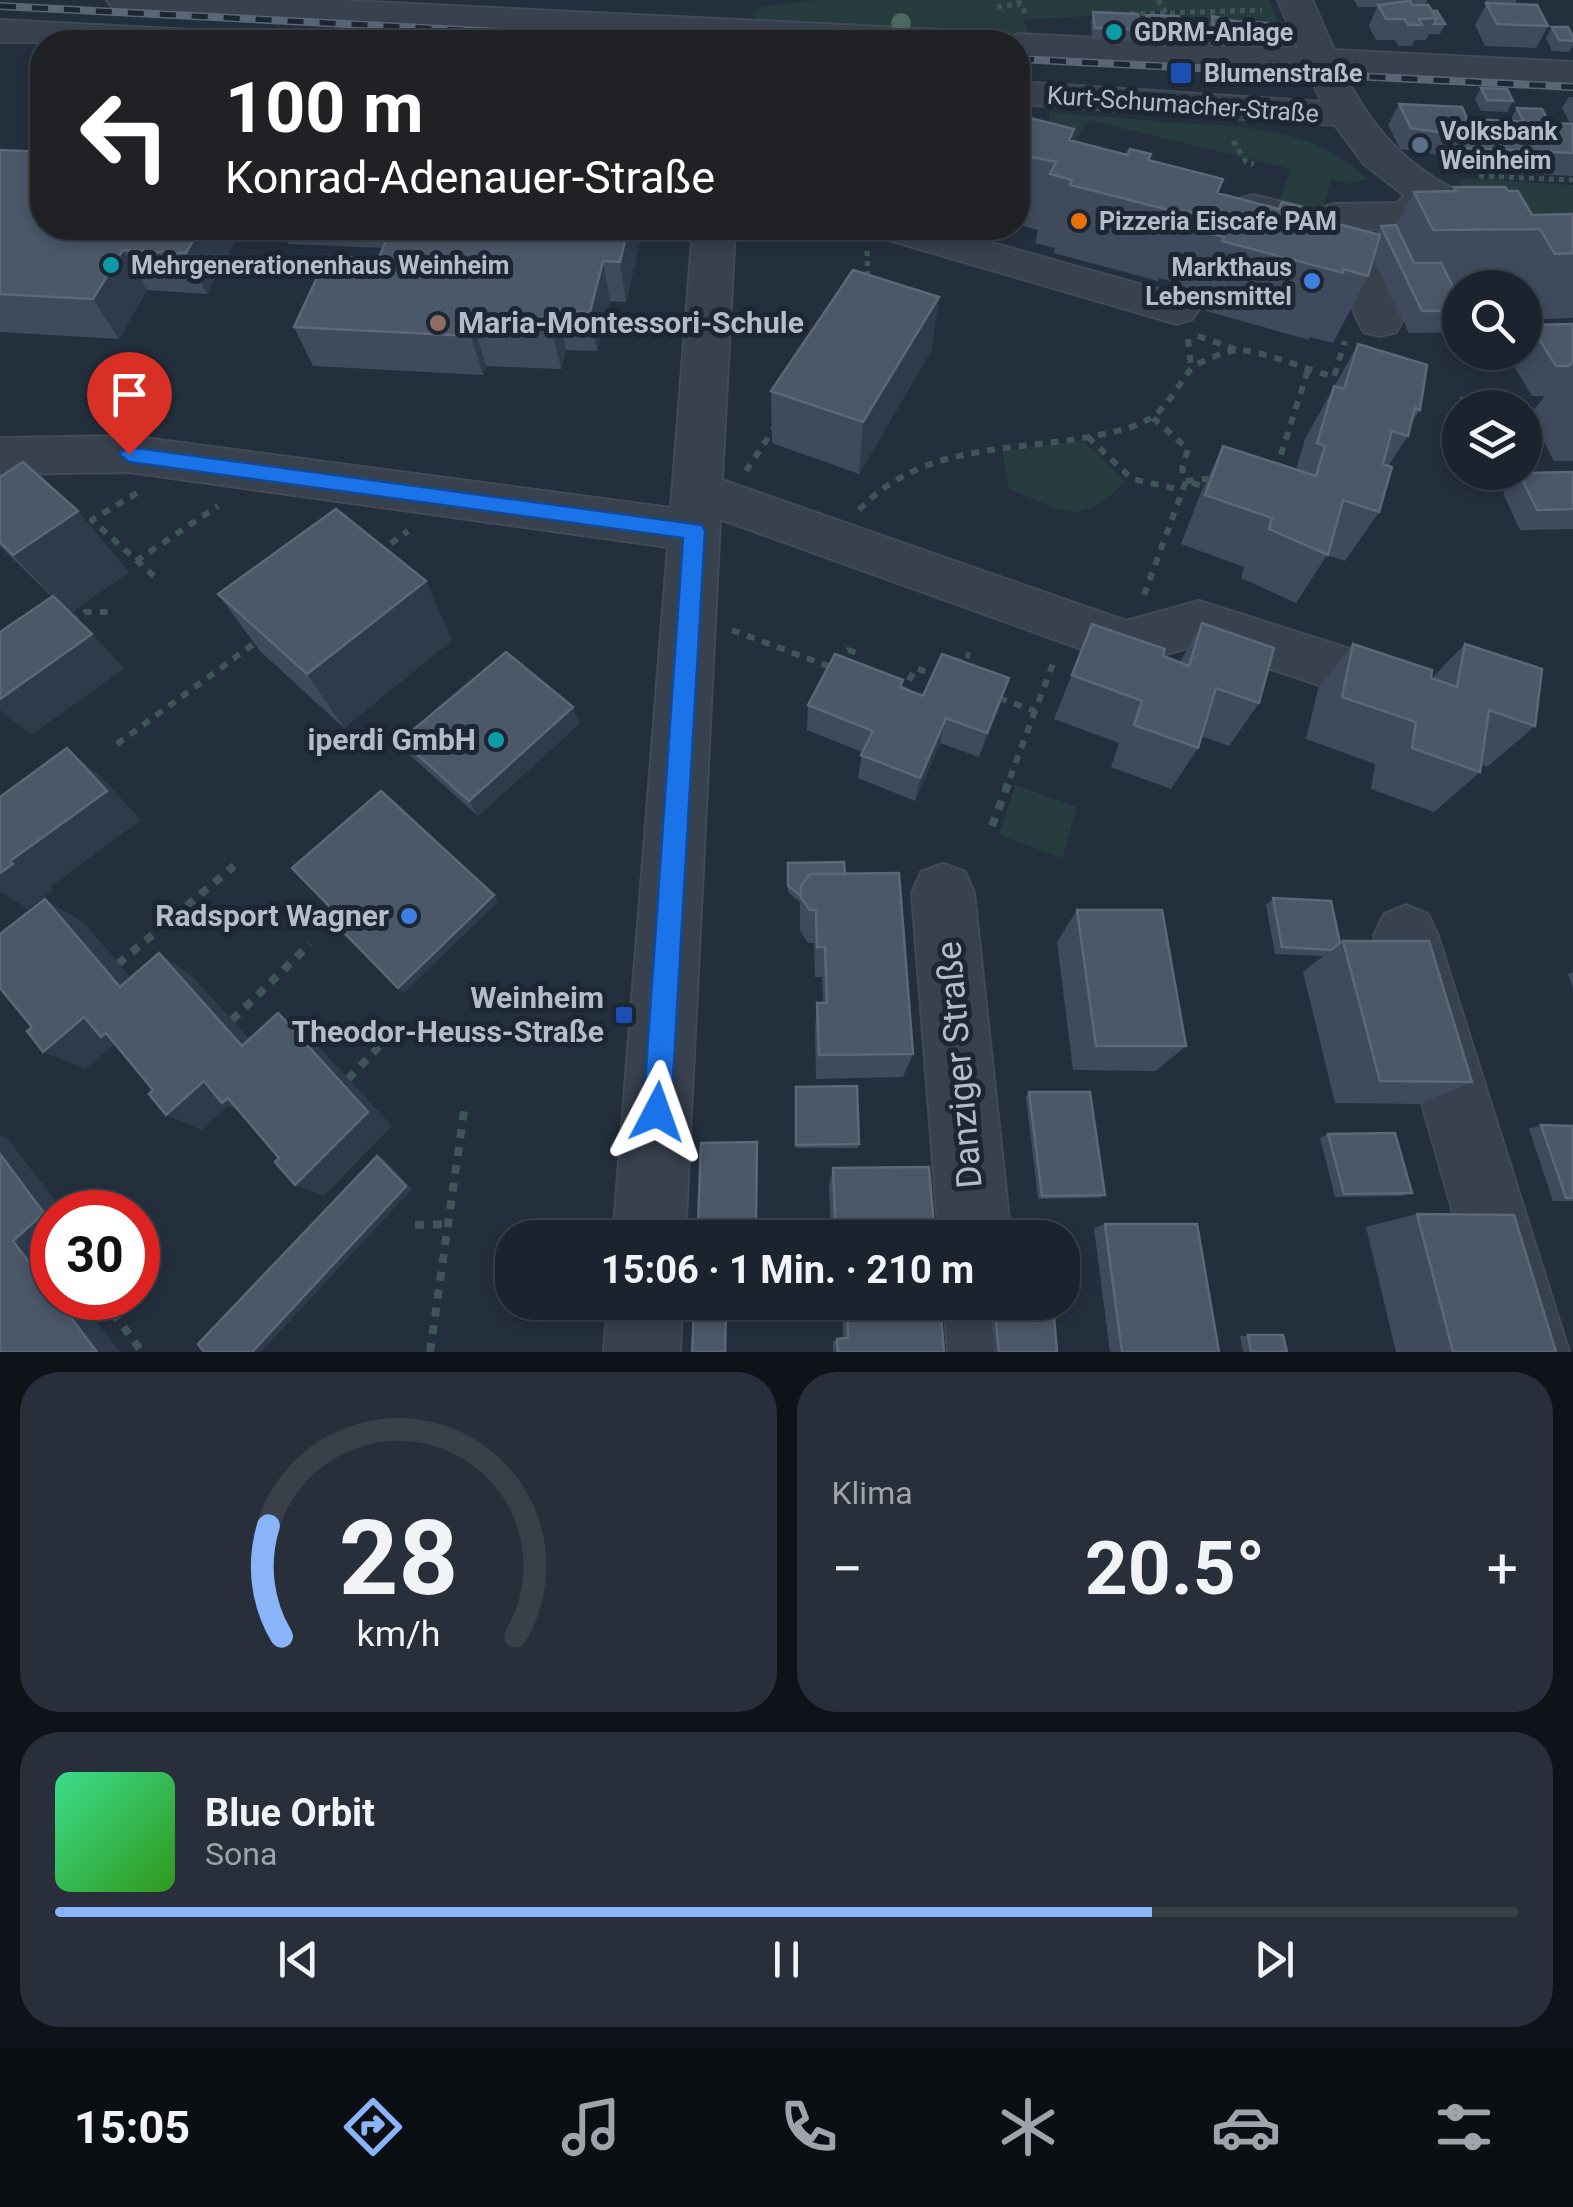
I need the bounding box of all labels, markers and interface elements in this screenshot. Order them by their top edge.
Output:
place label: GDRM-Anlage [1134,18,1293,47]
marker: GDRM-Anlage [1103,21,1125,43]
place label: Blumenstraße [1204,59,1362,88]
marker: Blumenstraße [1168,60,1194,86]
text: 100 m [225,67,424,149]
icon: left [60,70,190,200]
street label: Kurt-Schumacher-Straße [1046,81,1320,128]
place label: Volksbank Weinheim [1440,117,1558,175]
marker: Volksbank Weinheim [1409,134,1431,156]
text: Konrad-Adenauer-Straße [225,151,715,204]
place label: Pizzeria Eiscafe PAM [1099,207,1337,236]
marker: Pizzeria Eiscafe PAM [1068,210,1090,232]
place label: Mehrgenerationenhaus Weinheim [131,251,509,280]
place label: Markthaus Lebensmittel [1145,253,1292,311]
marker: Mehrgenerationenhaus Weinheim [100,254,122,276]
marker: Markthaus Lebensmittel [1301,270,1323,292]
map controls [1442,270,1542,490]
button: search [1442,270,1542,370]
place label: Maria-Montessori-Schule [458,305,804,340]
marker: Maria-Montessori-Schule [427,312,449,334]
pin [87,352,172,455]
icon: arrive [102,367,157,422]
button: layers [1442,390,1542,490]
place label: iperdi GmbH [307,722,476,757]
marker: iperdi GmbH [485,729,507,751]
place label: Radsport Wagner [155,898,389,933]
marker: Radsport Wagner [398,905,420,927]
street label: Danziger Straße [928,940,991,1190]
place label: Weinheim Theodor-Heuss-Straße [292,980,604,1049]
marker: Weinheim Theodor-Heuss-Straße [613,1004,635,1026]
position arrow [605,1060,709,1164]
speed limit sign: 30 [30,1190,160,1320]
text: 15:06 · 1 Min. · 210 m [601,1248,974,1292]
text: Klima [832,1474,913,1512]
text: 28 [339,1498,458,1619]
text: 20.5° [1085,1524,1265,1612]
text: − [832,1537,863,1601]
text: + [1487,1537,1518,1601]
text: km/h [356,1613,440,1655]
text: Blue Orbit [205,1791,375,1835]
text: Sona [205,1835,277,1873]
icon: previous [271,1932,326,1987]
icon: pause [759,1932,814,1987]
icon: next [1247,1932,1302,1987]
icon: directions [338,2092,408,2162]
icon: music [556,2092,626,2162]
icon: phone [774,2092,844,2162]
icon: climate [993,2092,1063,2162]
icon: car [1211,2092,1281,2162]
icon: filters [1429,2092,1499,2162]
text: 15:05 [74,2101,190,2154]

